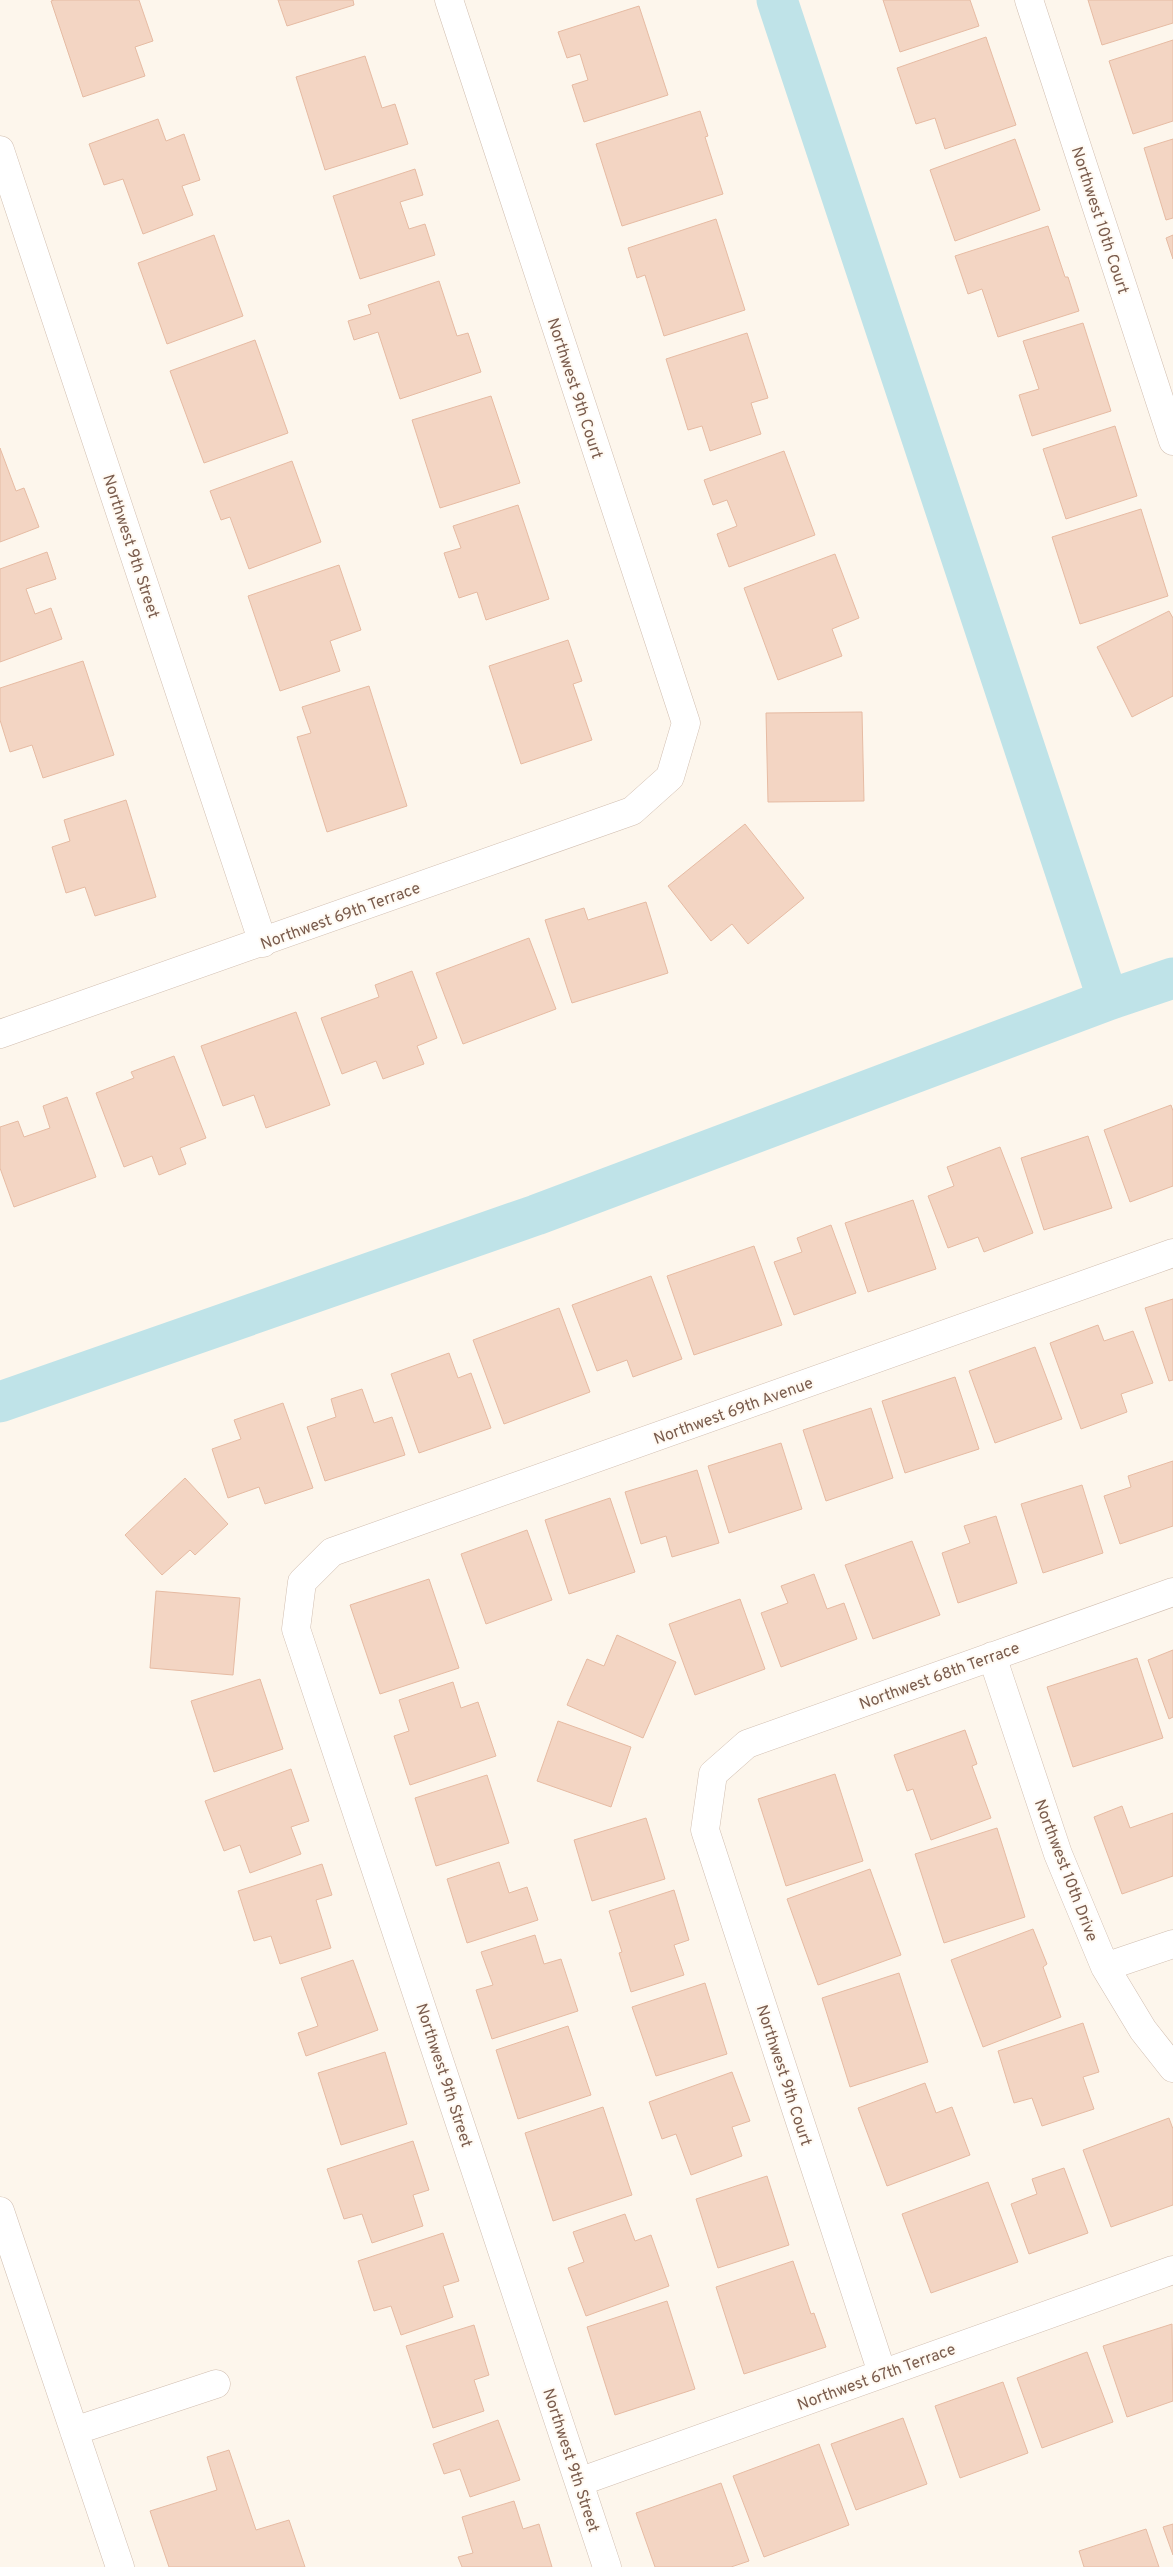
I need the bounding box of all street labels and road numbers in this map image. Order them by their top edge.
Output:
street label: Northwest 10th Court [1066,144,1132,297]
street label: Northwest 9th Court [542,316,606,462]
street label: Northwest 9th Street [97,472,163,621]
street label: Northwest 69th Terrace [258,879,423,955]
street label: Northwest 69th Avenue [651,1374,816,1450]
street label: Northwest 68th Terrace [857,1639,1023,1715]
street label: Northwest 10th Drive [1029,1797,1101,1945]
street label: Northwest 9th Street [410,2001,476,2150]
street label: Northwest 9th Court [751,2003,815,2149]
street label: Northwest 67th Terrace [795,2340,959,2416]
street label: Northwest 9th Street [537,2386,603,2535]

